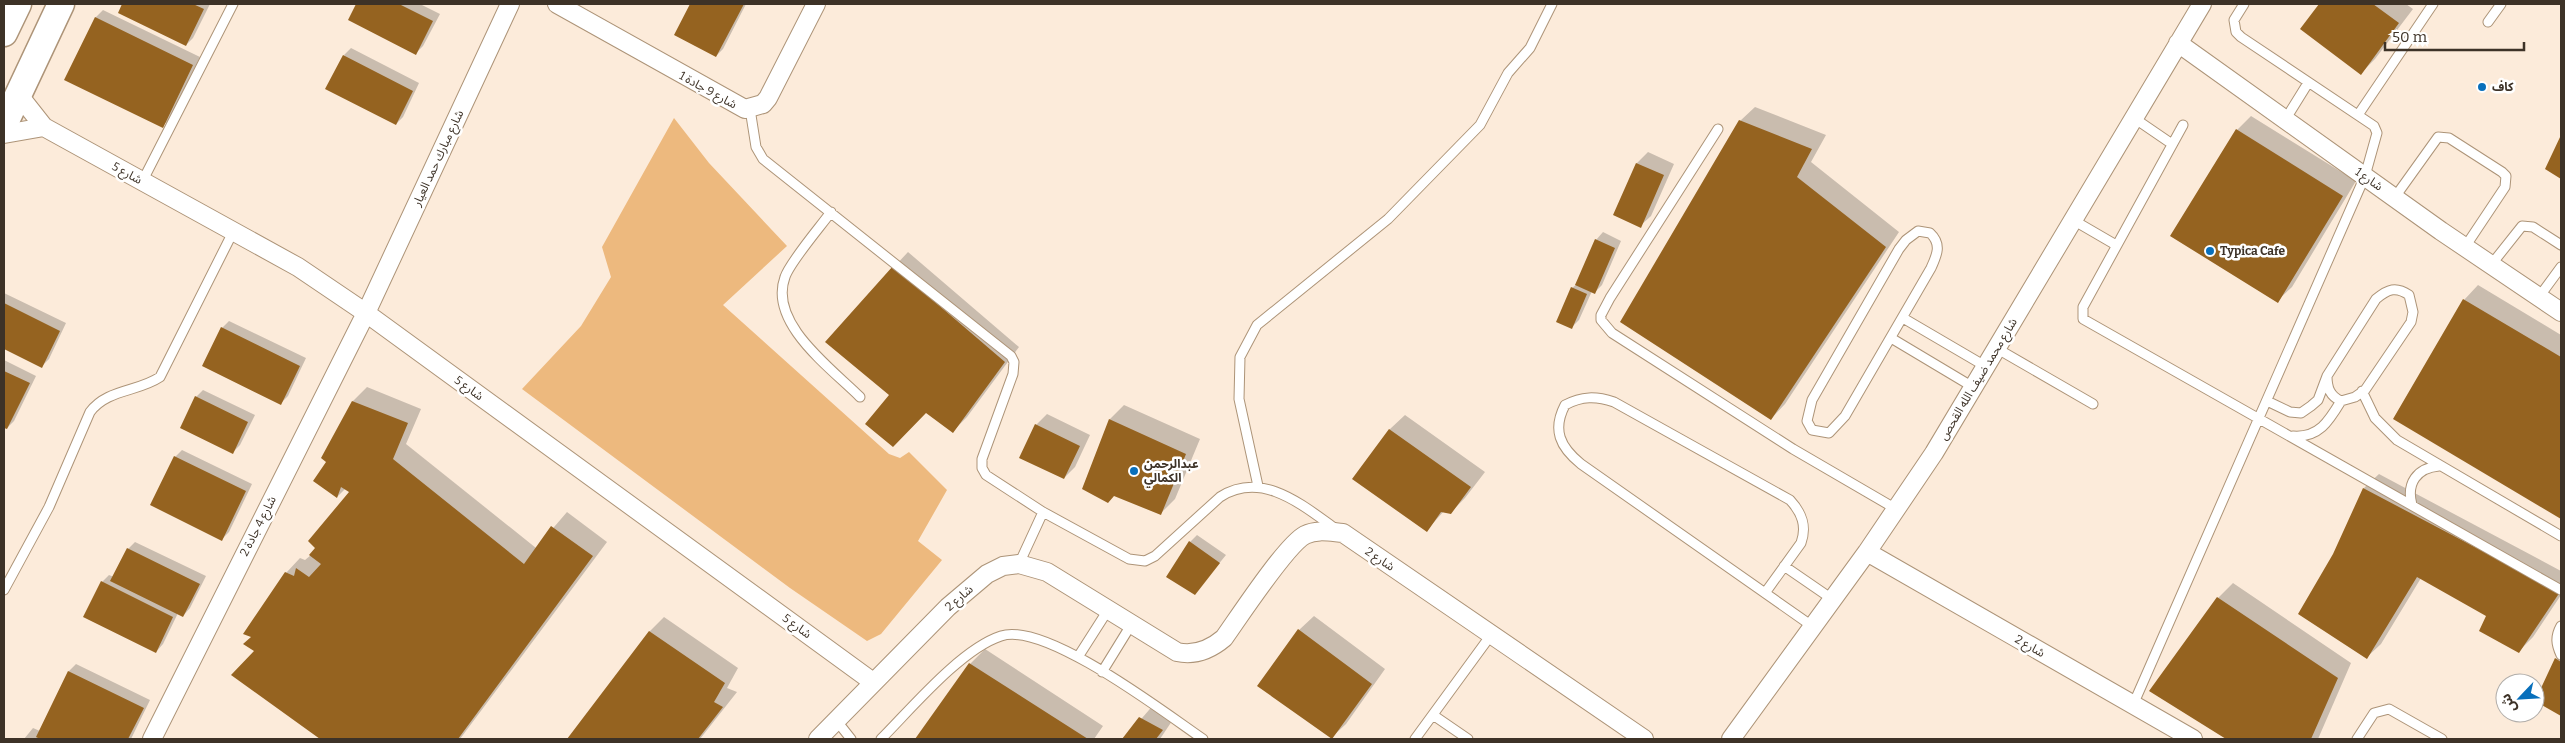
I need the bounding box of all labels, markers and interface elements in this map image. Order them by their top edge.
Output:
scale bar [2385,20,2524,52]
text: 50 m [2392,28,2428,46]
street label: شارع 9 جادة 1 [676,68,739,113]
place label: كاف [2492,80,2514,94]
marker: كاف [2476,81,2488,93]
street label: شارع مبارك حمد العيار [409,108,468,210]
street label: شارع 5 [109,159,144,189]
street label: شارع 1 [2351,164,2386,195]
place label: Typica Cafe [2220,244,2285,258]
marker: Typica Cafe [2204,245,2216,257]
street label: شارع محمد ضيف الله القحص [1936,315,2022,444]
street label: شارع 5 [451,373,486,405]
place label: عبدالرحمن الكمالي [1144,457,1199,488]
marker: عبدالرحمن الكمالي [1128,465,1140,477]
street label: شارع 4 جادة 2 [237,494,281,559]
street label: شارع 2 [1362,544,1397,576]
street label: شارع 2 [942,582,977,615]
street label: شارع 5 [779,611,814,643]
street label: شارع 2 [2012,632,2047,662]
north arrow [2495,673,2545,723]
text: ش [2497,691,2520,716]

